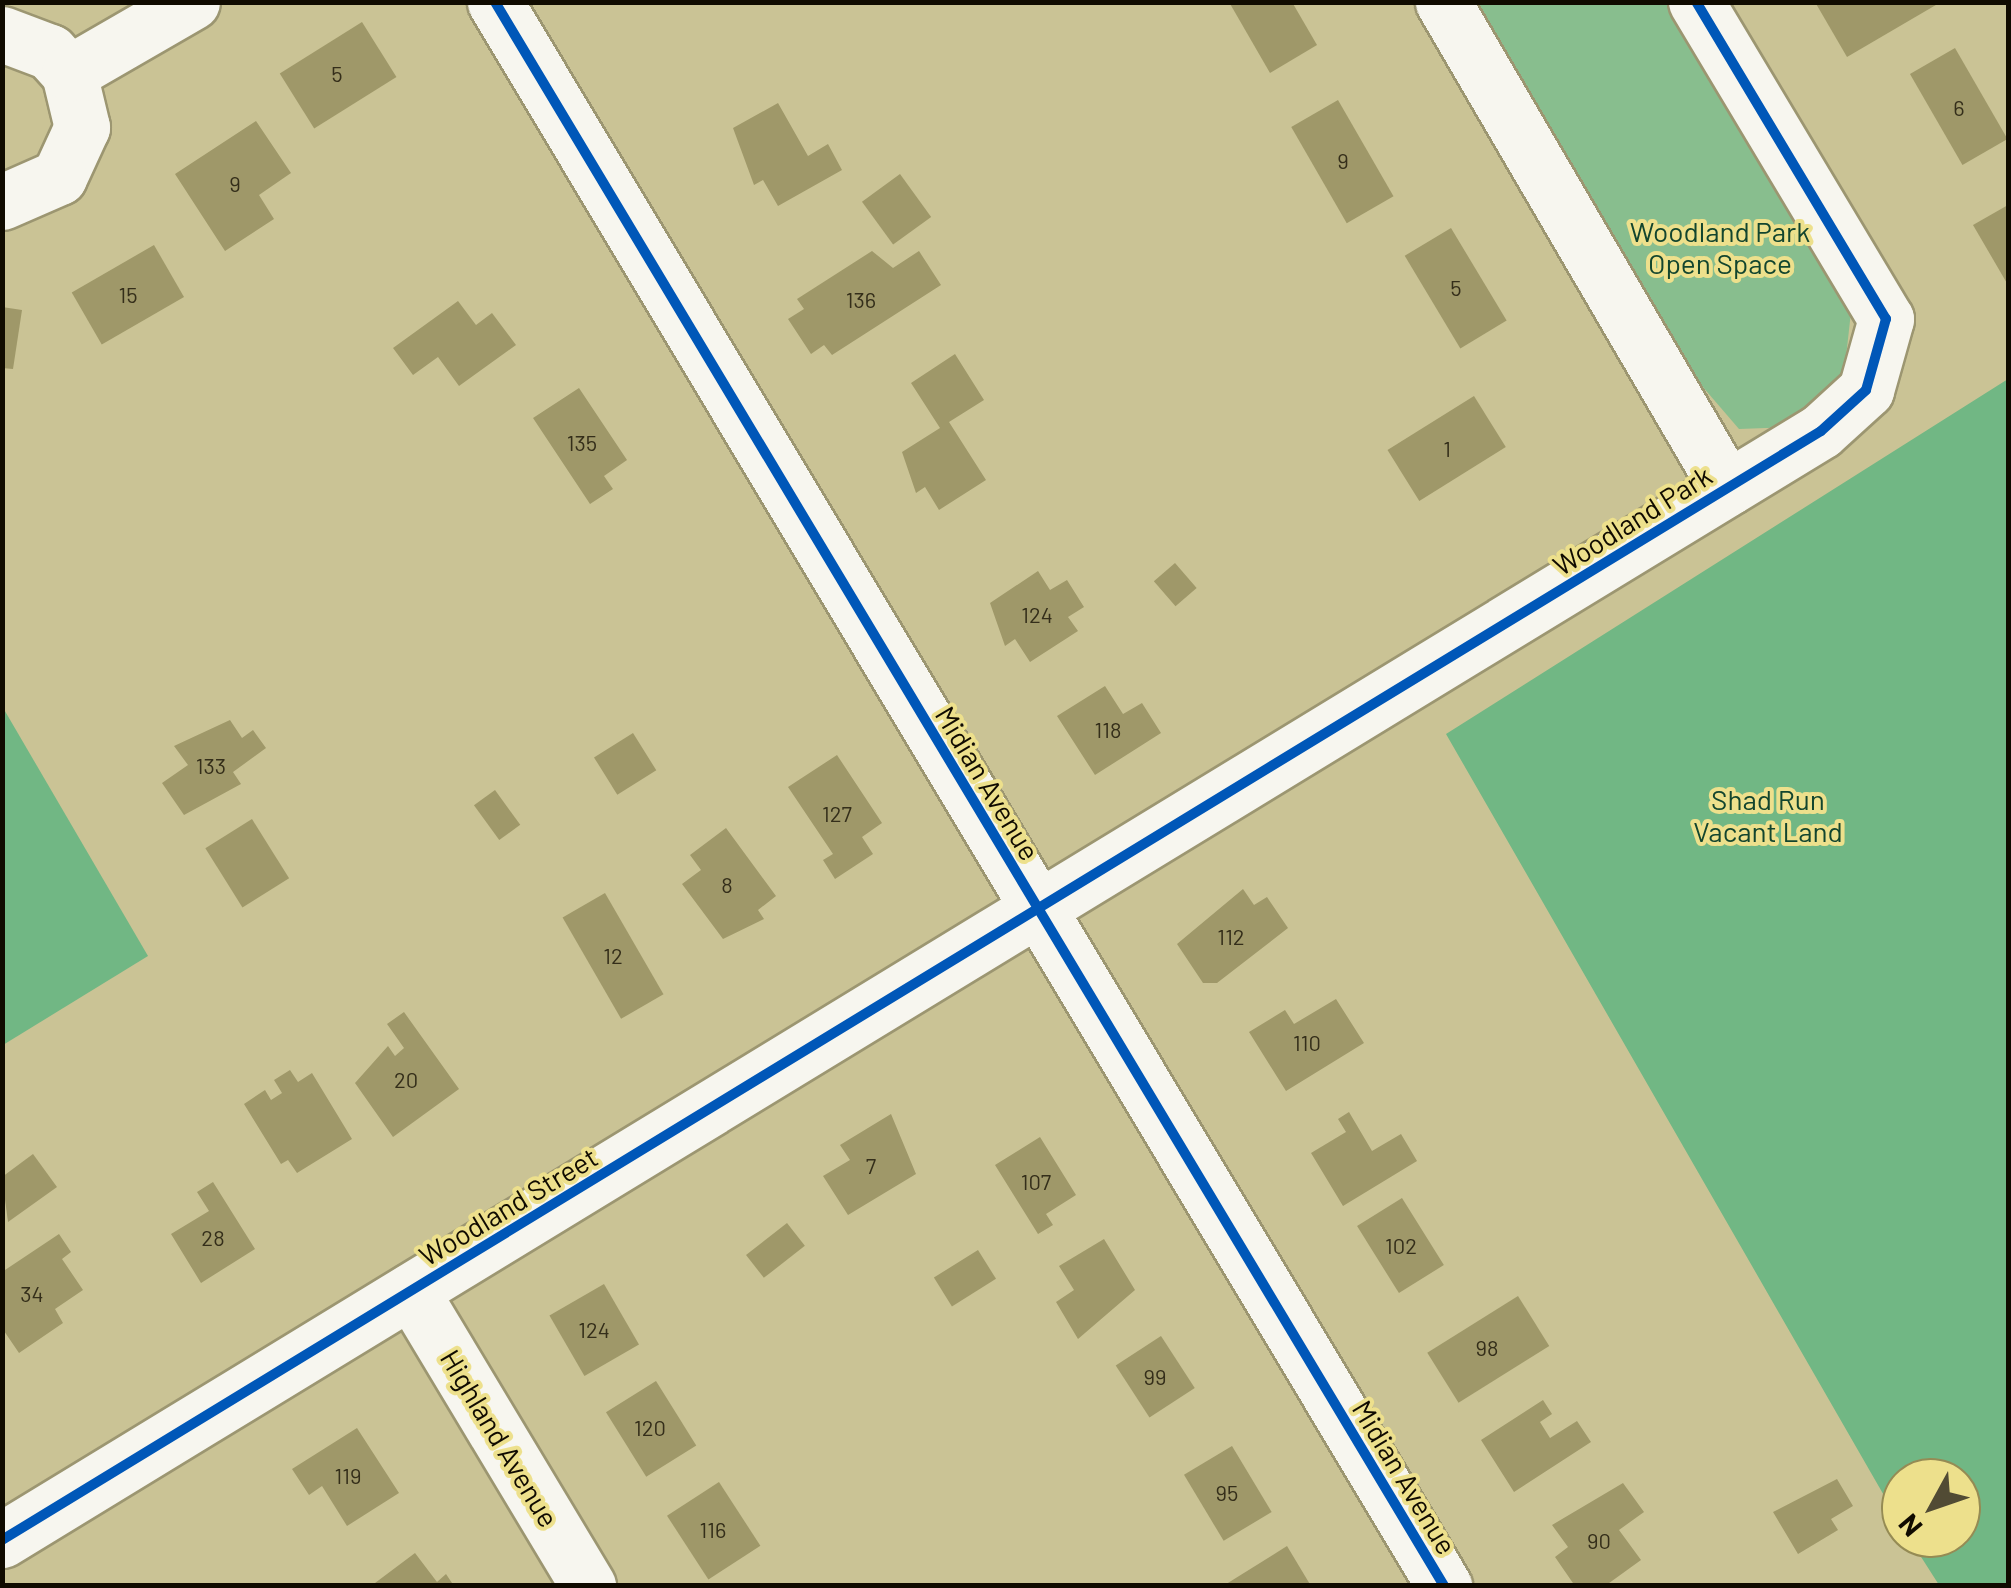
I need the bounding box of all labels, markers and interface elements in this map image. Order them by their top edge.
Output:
house number: 5 [331,61,343,87]
house number: 6 [1953,95,1965,121]
house number: 9 [1337,148,1349,174]
house number: 9 [229,171,241,197]
park label: Woodland Park Open Space [1630,214,1810,280]
house number: 5 [1450,275,1462,301]
house number: 15 [118,282,138,308]
house number: 136 [846,287,876,313]
house number: 135 [567,430,597,456]
house number: 1 [1443,436,1451,462]
street label: Woodland Park [1547,458,1717,582]
house number: 124 [1021,602,1053,628]
street label: Midian Avenue [929,700,1047,866]
house number: 118 [1095,717,1121,743]
house number: 133 [196,753,226,779]
park label: Shad Run Vacant Land [1693,782,1843,848]
house number: 127 [822,801,852,827]
house number: 8 [721,872,733,898]
house number: 112 [1217,924,1245,950]
house number: 12 [603,943,623,969]
house number: 110 [1293,1030,1321,1056]
house number: 20 [394,1067,418,1093]
street label: Woodland Street [413,1140,603,1272]
house number: 7 [866,1153,876,1179]
house number: 107 [1021,1169,1051,1195]
house number: 28 [201,1225,225,1251]
house number: 102 [1385,1233,1417,1259]
house number: 34 [20,1281,44,1307]
house number: 124 [578,1317,610,1343]
house number: 98 [1476,1335,1498,1361]
street label: Highland Avenue [434,1343,566,1533]
house number: 99 [1144,1364,1166,1390]
street label: Midian Avenue [1346,1394,1464,1560]
house number: 120 [634,1415,666,1441]
north arrow [1881,1458,1981,1558]
house number: 119 [335,1463,361,1489]
house number: 95 [1216,1480,1238,1506]
text: N [1891,1508,1929,1544]
house number: 116 [700,1517,726,1543]
house number: 90 [1587,1528,1611,1554]

